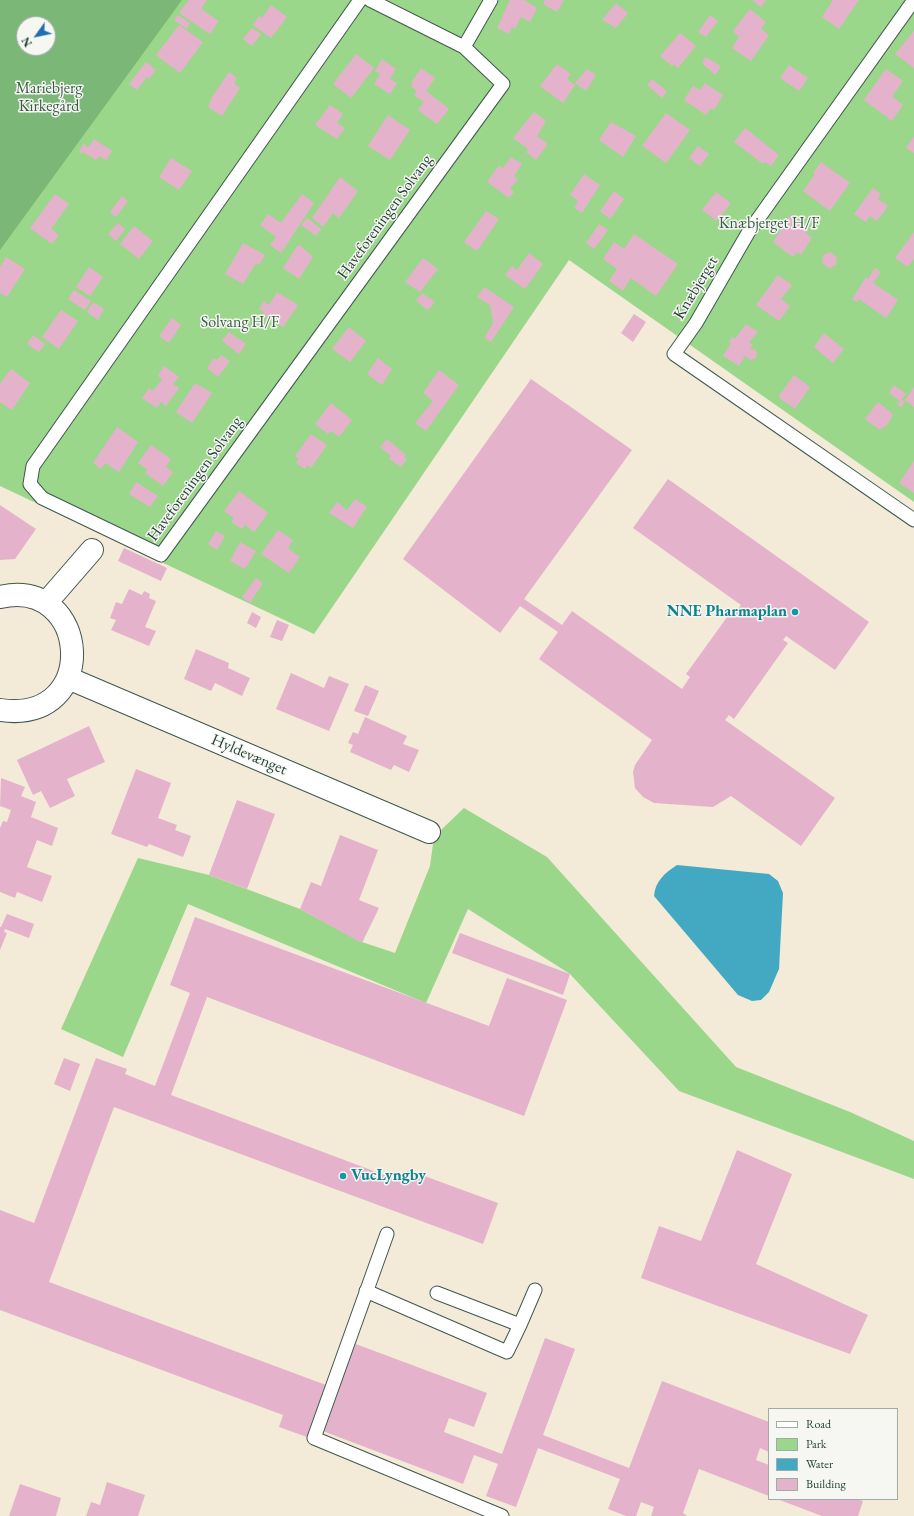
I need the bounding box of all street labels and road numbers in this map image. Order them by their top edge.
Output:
street label: Haveforeningen Solvang [333,151,437,283]
street label: Knæbjerget [670,253,722,323]
street label: Haveforeningen Solvang [143,413,247,545]
street label: Hyldevænget [208,730,290,780]

